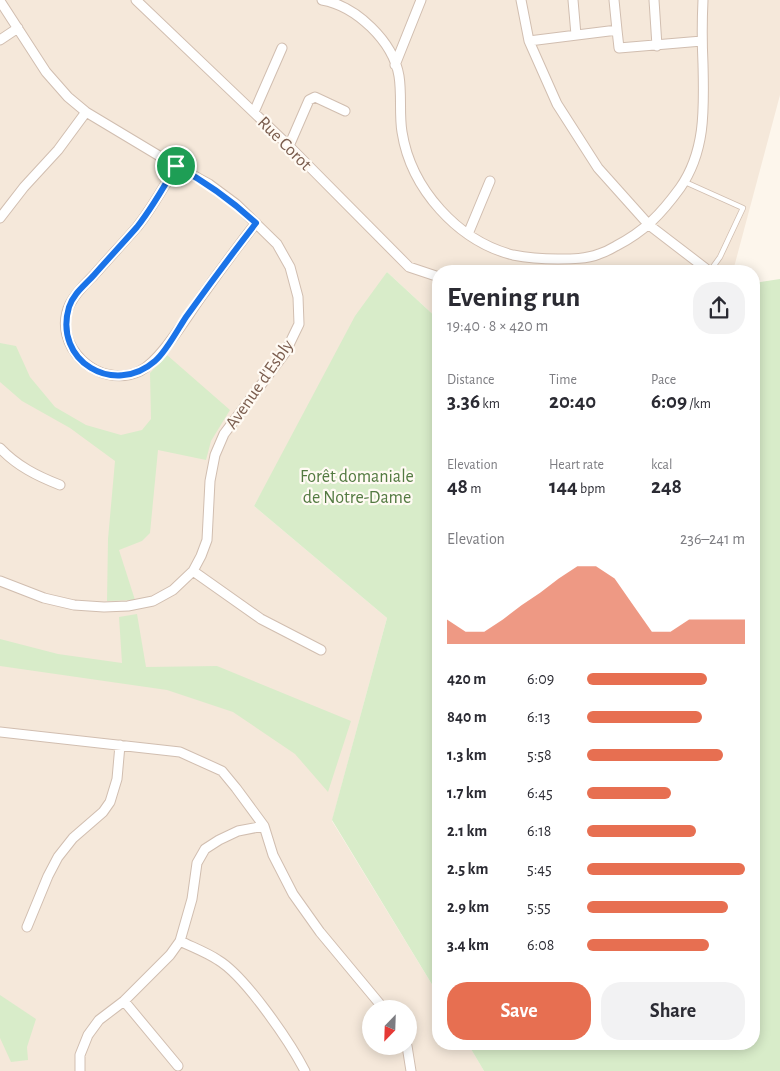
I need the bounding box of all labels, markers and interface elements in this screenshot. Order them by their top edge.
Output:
street label: Rue Corot [254,113,315,174]
pin [155,145,197,187]
icon: arrive [162,152,190,180]
button: share [693,282,745,334]
text: Evening run [447,284,580,312]
text: 19:40 · 8 × 420 m [447,318,548,334]
street label: Avenue d'Esbly [222,336,297,433]
text: Distance [447,373,494,387]
text: Time [549,373,577,387]
text: Pace [651,373,676,387]
text: 3.36 [447,391,480,412]
text: 20:40 [549,391,596,412]
text: 6:09 [651,391,687,412]
text: km [480,397,500,411]
text: /km [687,397,711,411]
text: Elevation [447,458,498,472]
text: Heart rate [549,458,604,472]
text: kcal [651,458,672,472]
park label: Forêt domaniale de Notre-Dame [300,468,414,507]
text: 48 [447,476,468,497]
text: 144 [549,476,578,497]
text: 248 [651,476,682,497]
text: m [468,482,481,496]
text: bpm [578,482,605,496]
text: Elevation [447,531,505,547]
text: 236–241 m [680,531,745,547]
text: 420 m [447,671,486,687]
text: 6:09 [527,671,554,687]
text: 840 m [447,709,487,725]
text: 6:13 [527,709,550,725]
text: 1.3 km [447,747,487,763]
text: 5:58 [527,747,552,763]
text: 1.7 km [447,785,487,801]
text: 6:45 [527,785,553,801]
text: 2.1 km [447,823,487,839]
text: 6:18 [527,823,551,839]
text: 2.5 km [447,861,488,877]
text: 5:45 [527,861,552,877]
text: 2.9 km [447,899,489,915]
text: 5:55 [527,899,551,915]
text: 3.4 km [447,937,489,953]
text: 6:08 [527,937,554,953]
button: Save [447,982,591,1040]
button: Share [601,982,745,1040]
north arrow [362,1000,418,1055]
map controls [362,1000,417,1055]

